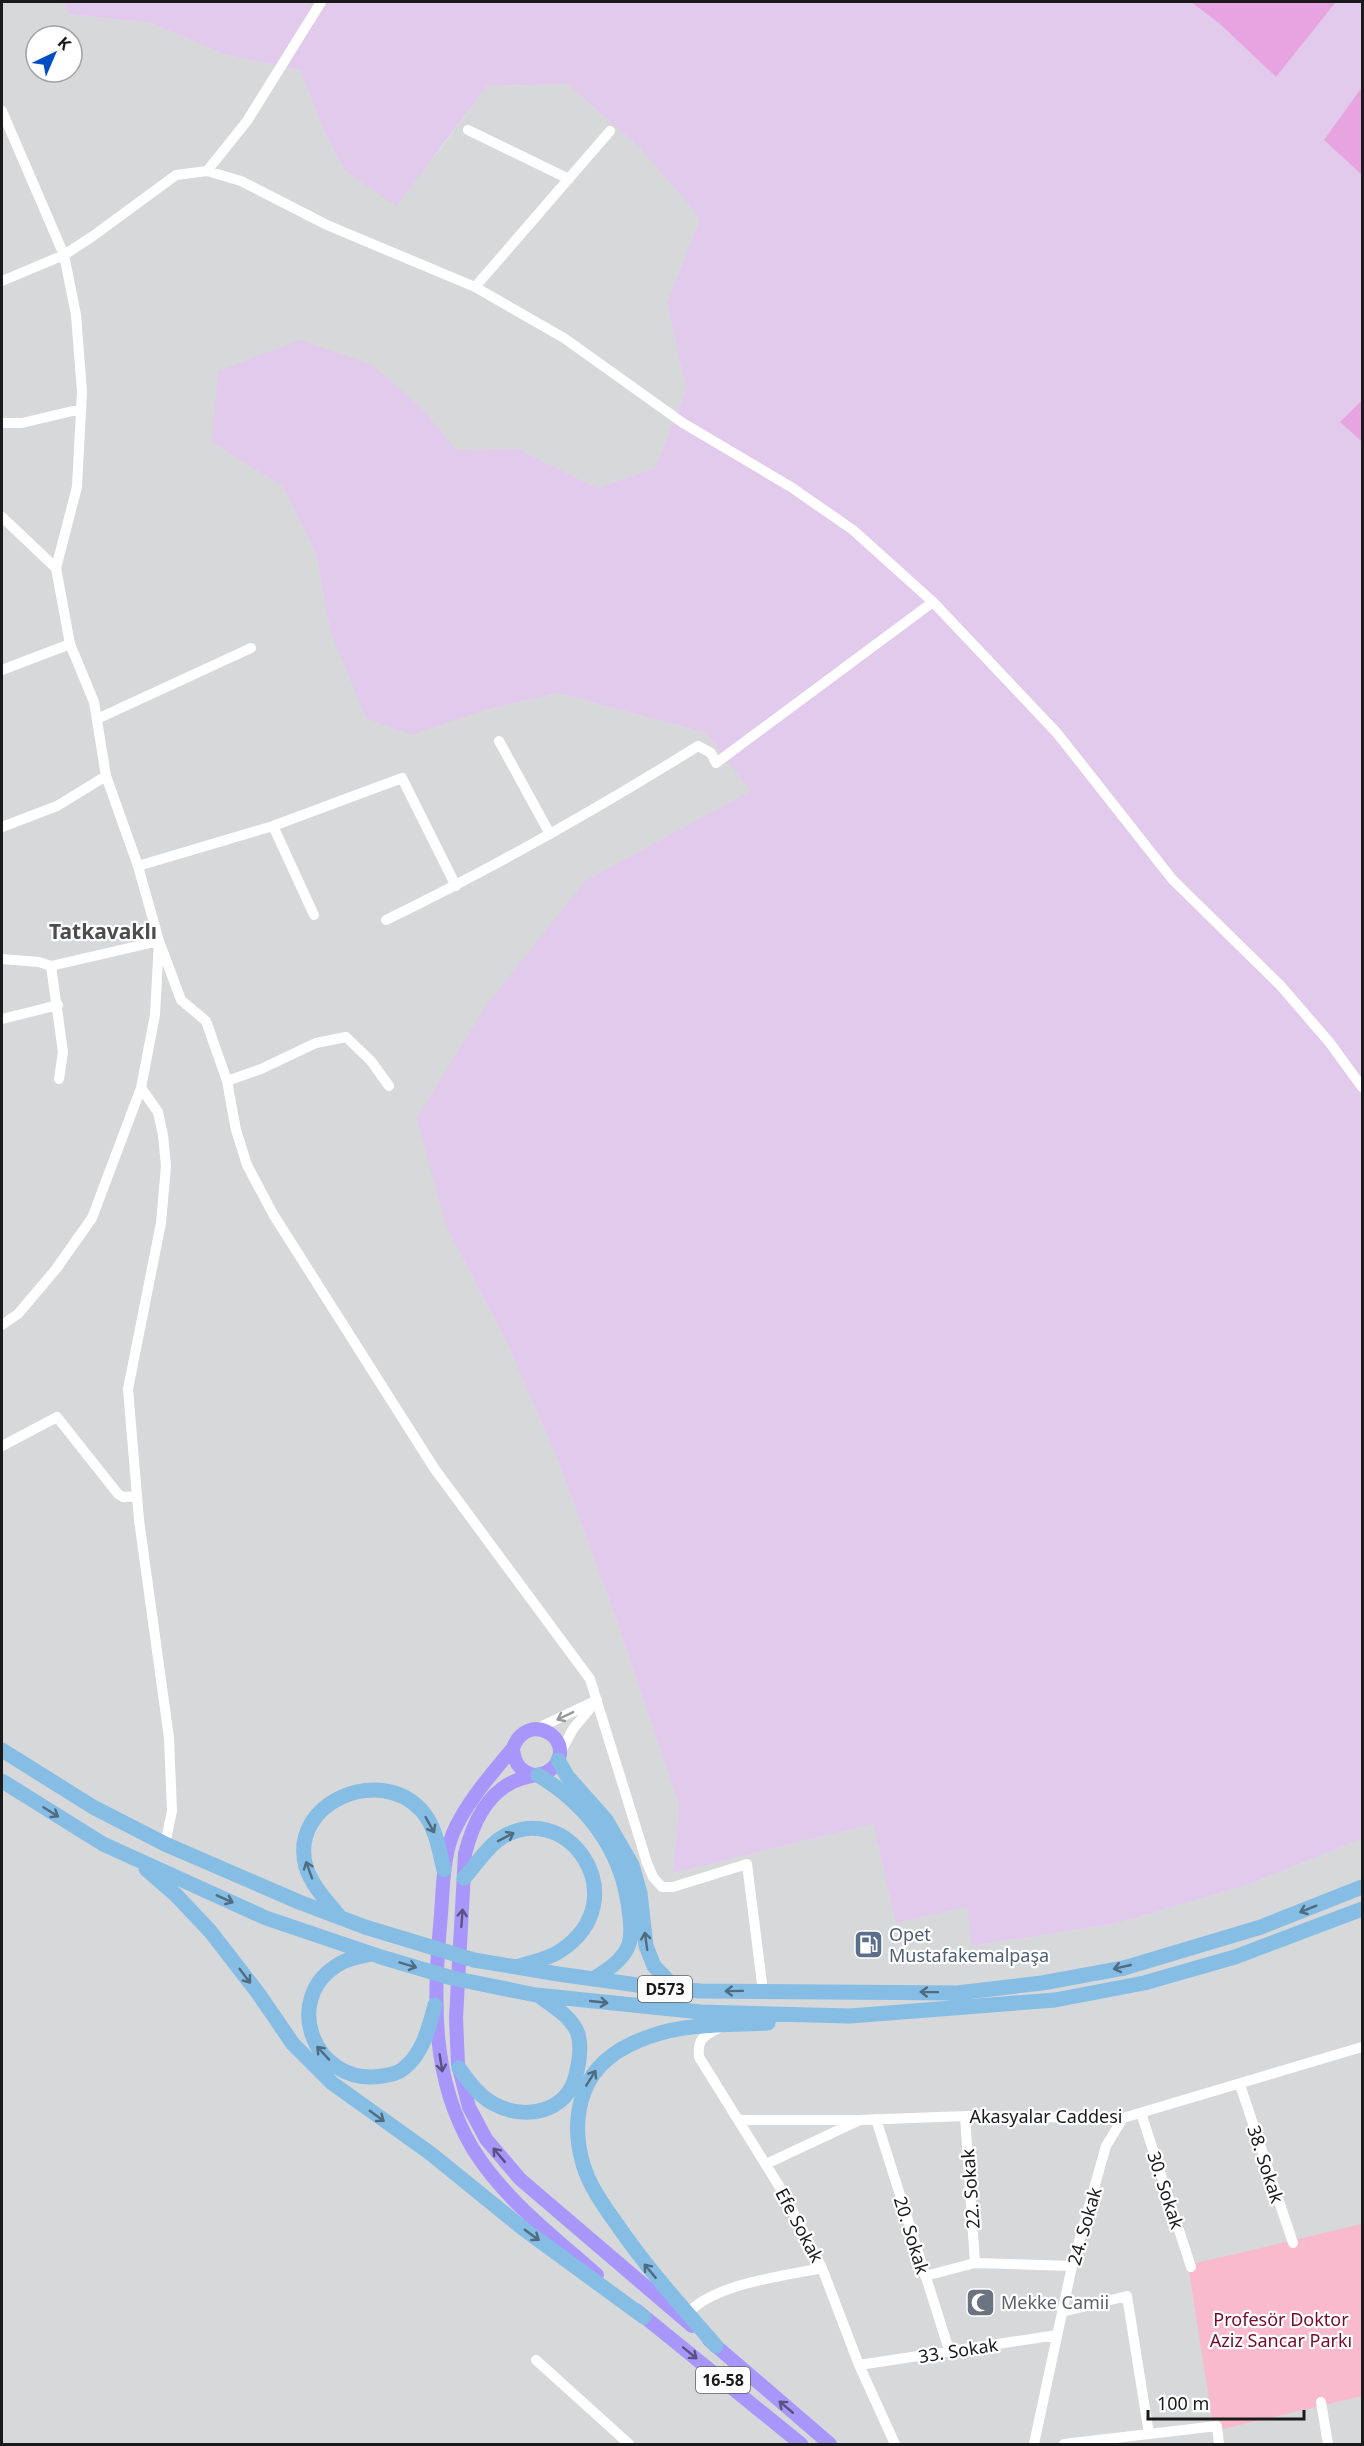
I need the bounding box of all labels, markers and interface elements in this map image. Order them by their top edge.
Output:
north arrow [24,24,84,84]
text: K [53,32,76,55]
district label: Tatkavaklı [49,917,157,945]
one-way arrow [557,1711,575,1723]
one-way arrow [42,1806,59,1818]
one-way arrow [424,1816,436,1833]
one-way arrow [496,1831,514,1843]
one-way arrow [303,1862,314,1880]
one-way arrow [215,1894,233,1906]
one-way arrow [1299,1904,1318,1915]
one-way arrow [457,1908,468,1928]
place label: Opet Mustafakemalpaşa [889,1922,1049,1967]
fuel station icon: Opet Mustafakemalpaşa [852,1928,884,1960]
one-way arrow [641,1932,652,1951]
one-way arrow [398,1960,417,1971]
one-way arrow [1113,1962,1132,1974]
one-way arrow [238,1967,251,1983]
road number: D573 [638,1976,692,2002]
one-way arrow [725,1985,745,1997]
one-way arrow [920,1986,940,1998]
one-way arrow [589,1996,609,2007]
one-way arrow [316,2046,330,2061]
one-way arrow [435,2053,446,2072]
one-way arrow [586,2070,598,2087]
street label: Akasyalar Caddesi [970,2104,1123,2128]
one-way arrow [369,2110,385,2122]
street label: 38. Sokak [1242,2122,1290,2206]
one-way arrow [493,2147,506,2163]
street label: 22. Sokak [955,2148,985,2230]
street label: 30. Sokak [1142,2148,1190,2232]
street label: Efe Sokak [770,2184,830,2267]
street label: 24. Sokak [1061,2184,1107,2268]
street label: 20. Sokak [889,2193,935,2277]
one-way arrow [523,2229,539,2241]
one-way arrow [643,2264,657,2279]
mosque icon: Mekke Camii [964,2286,996,2318]
place label: Mekke Camii [1001,2290,1109,2314]
park label: Profesör Doktor Aziz Sancar Parkı [1210,2307,1352,2352]
street label: 33. Sokak [917,2332,1000,2368]
one-way arrow [682,2347,698,2360]
road number: 16-58 [696,2367,750,2393]
scale bar [1148,2383,1304,2421]
text: 100 m [1157,2391,1209,2415]
one-way arrow [778,2400,794,2413]

